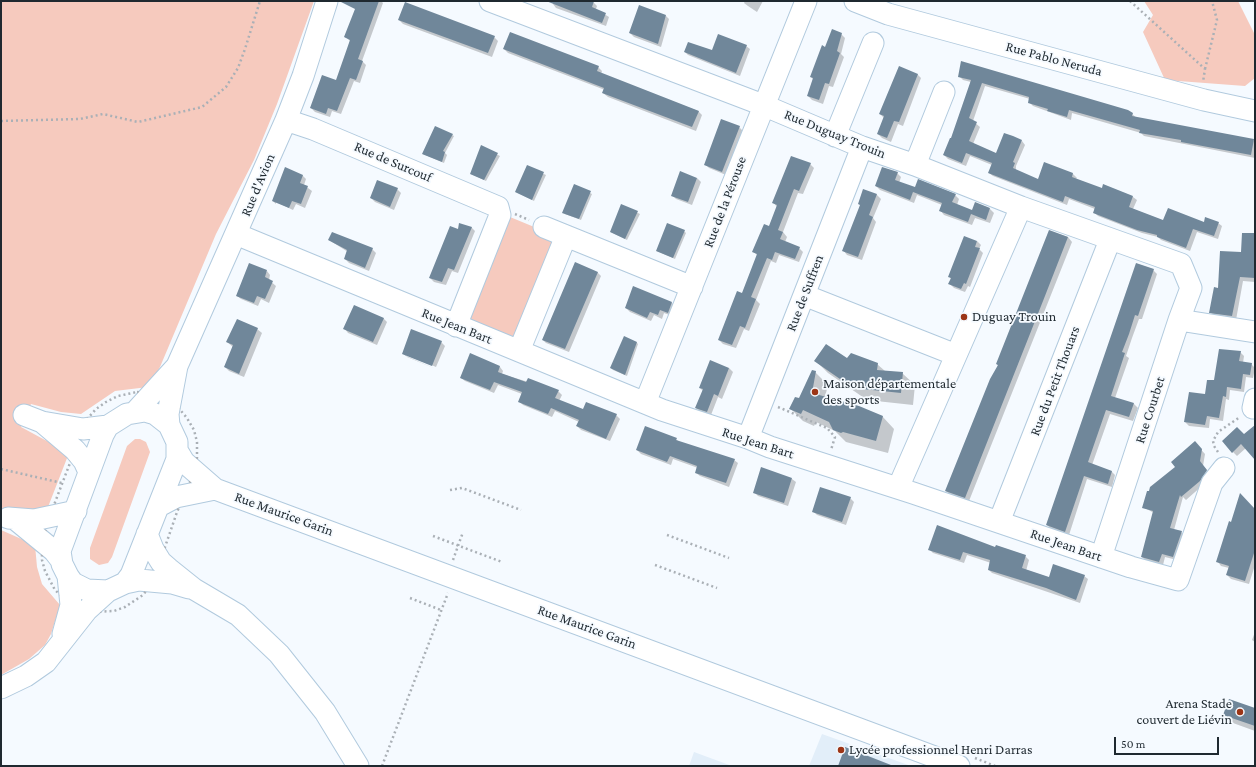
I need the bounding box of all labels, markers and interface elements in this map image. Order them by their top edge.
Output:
street label: Rue Pablo Neruda [1004,38,1104,80]
street label: Rue Duguay Trouin [782,106,888,162]
street label: Rue de Surcouf [352,138,434,186]
street label: Rue d'Avion [237,151,279,219]
street label: Rue de la Pérouse [700,154,750,250]
street label: Rue de Suffren [783,252,827,334]
street label: Rue Jean Bart [419,304,495,348]
place label: Duguay Trouin [972,309,1056,325]
marker: Duguay Trouin [959,312,969,322]
street label: Rue du Petit Thouars [1026,324,1084,438]
street label: Rue Courbet [1131,374,1169,446]
place label: Maison départementale des sports [823,376,956,408]
marker: Maison départementale des sports [810,387,820,397]
street label: Rue Jean Bart [720,424,796,462]
street label: Rue Maurice Garin [232,488,336,540]
street label: Rue Jean Bart [1028,525,1104,565]
street label: Rue Maurice Garin [535,601,639,653]
place label: Arena Stade couvert de Liévin [1137,696,1232,728]
marker: Arena Stade couvert de Liévin [1235,707,1245,717]
scale bar [1116,729,1221,755]
text: 50 m [1121,737,1145,751]
place label: Lycée professionnel Henri Darras [849,742,1033,758]
marker: Lycée professionnel Henri Darras [836,745,846,755]

